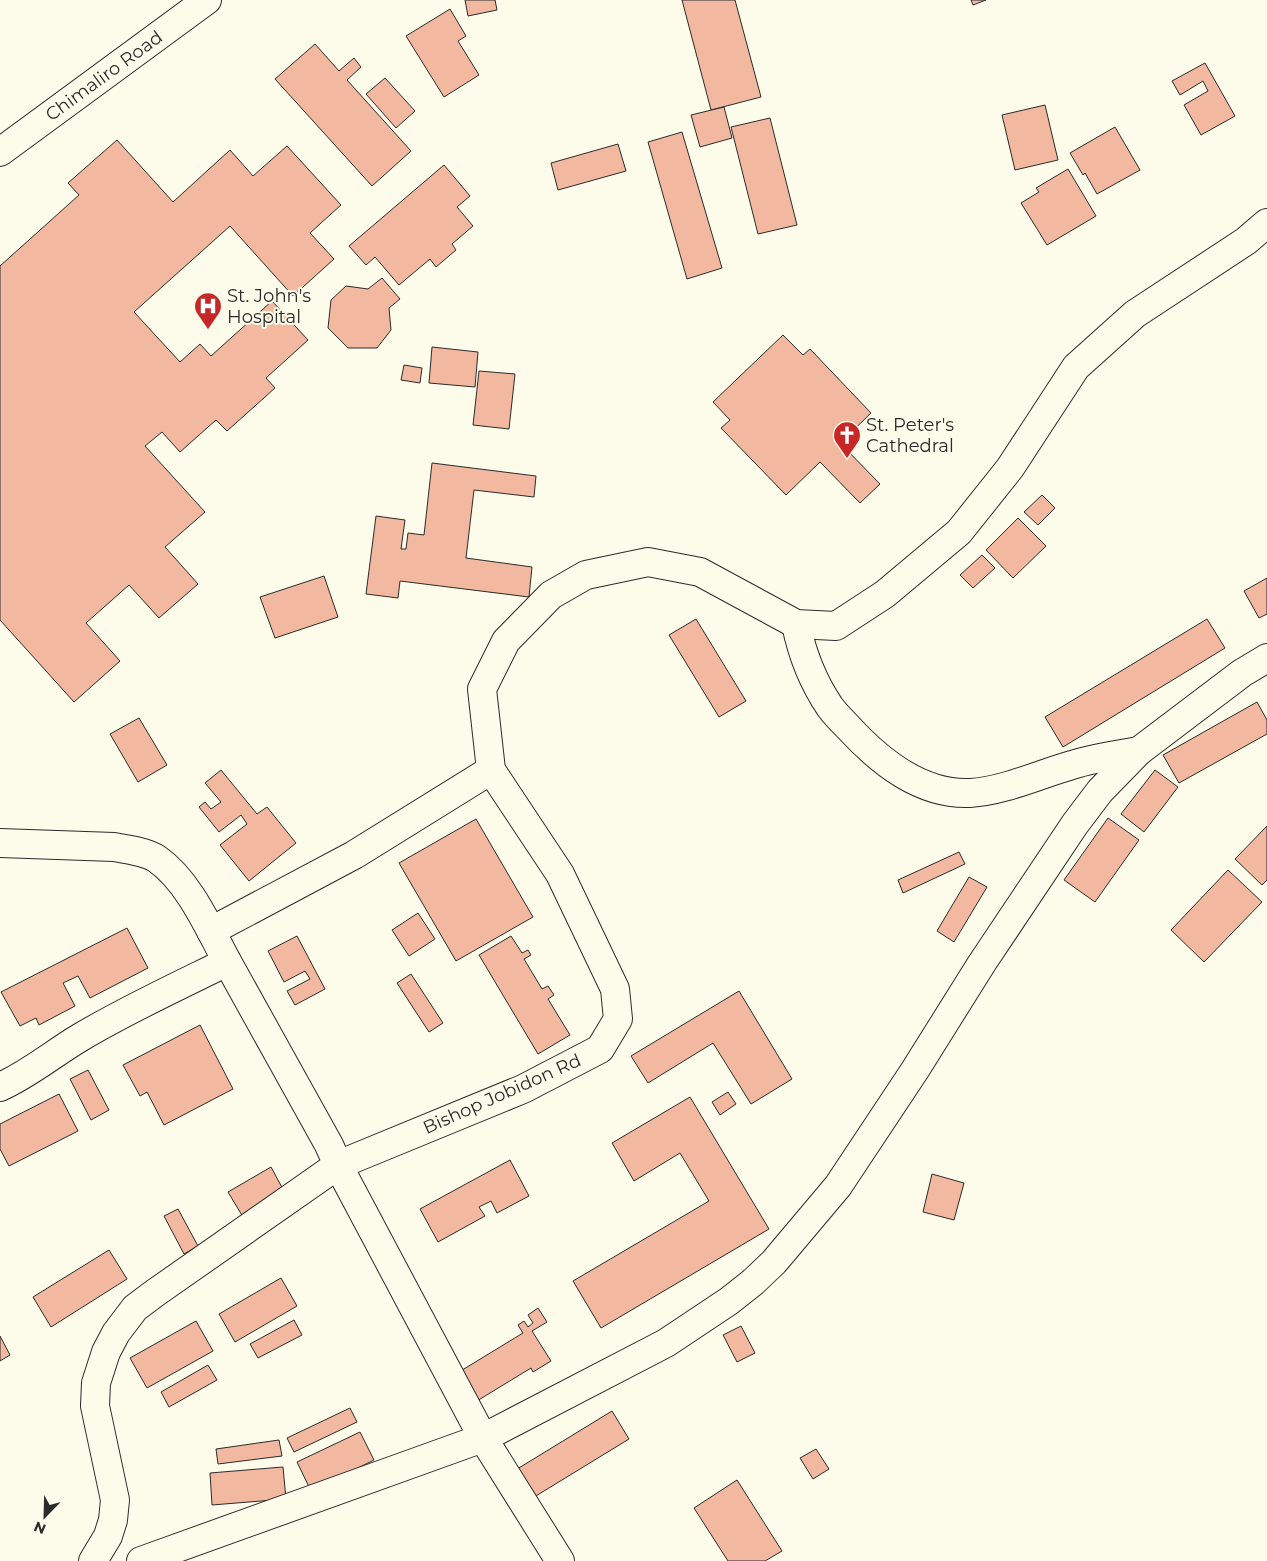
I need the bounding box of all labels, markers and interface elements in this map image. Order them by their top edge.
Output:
street label: Chimaliro Road [41,26,167,126]
place label: St. John's Hospital [227,285,311,328]
hospital icon: St. John's Hospital [193,291,223,330]
place label: St. Peter's Cathedral [866,414,954,457]
church icon: St. Peter's Cathedral [832,420,862,459]
street label: Bishop Jobidon Rd [420,1049,584,1139]
north arrow [20,1491,70,1541]
text: N [31,1517,49,1538]

